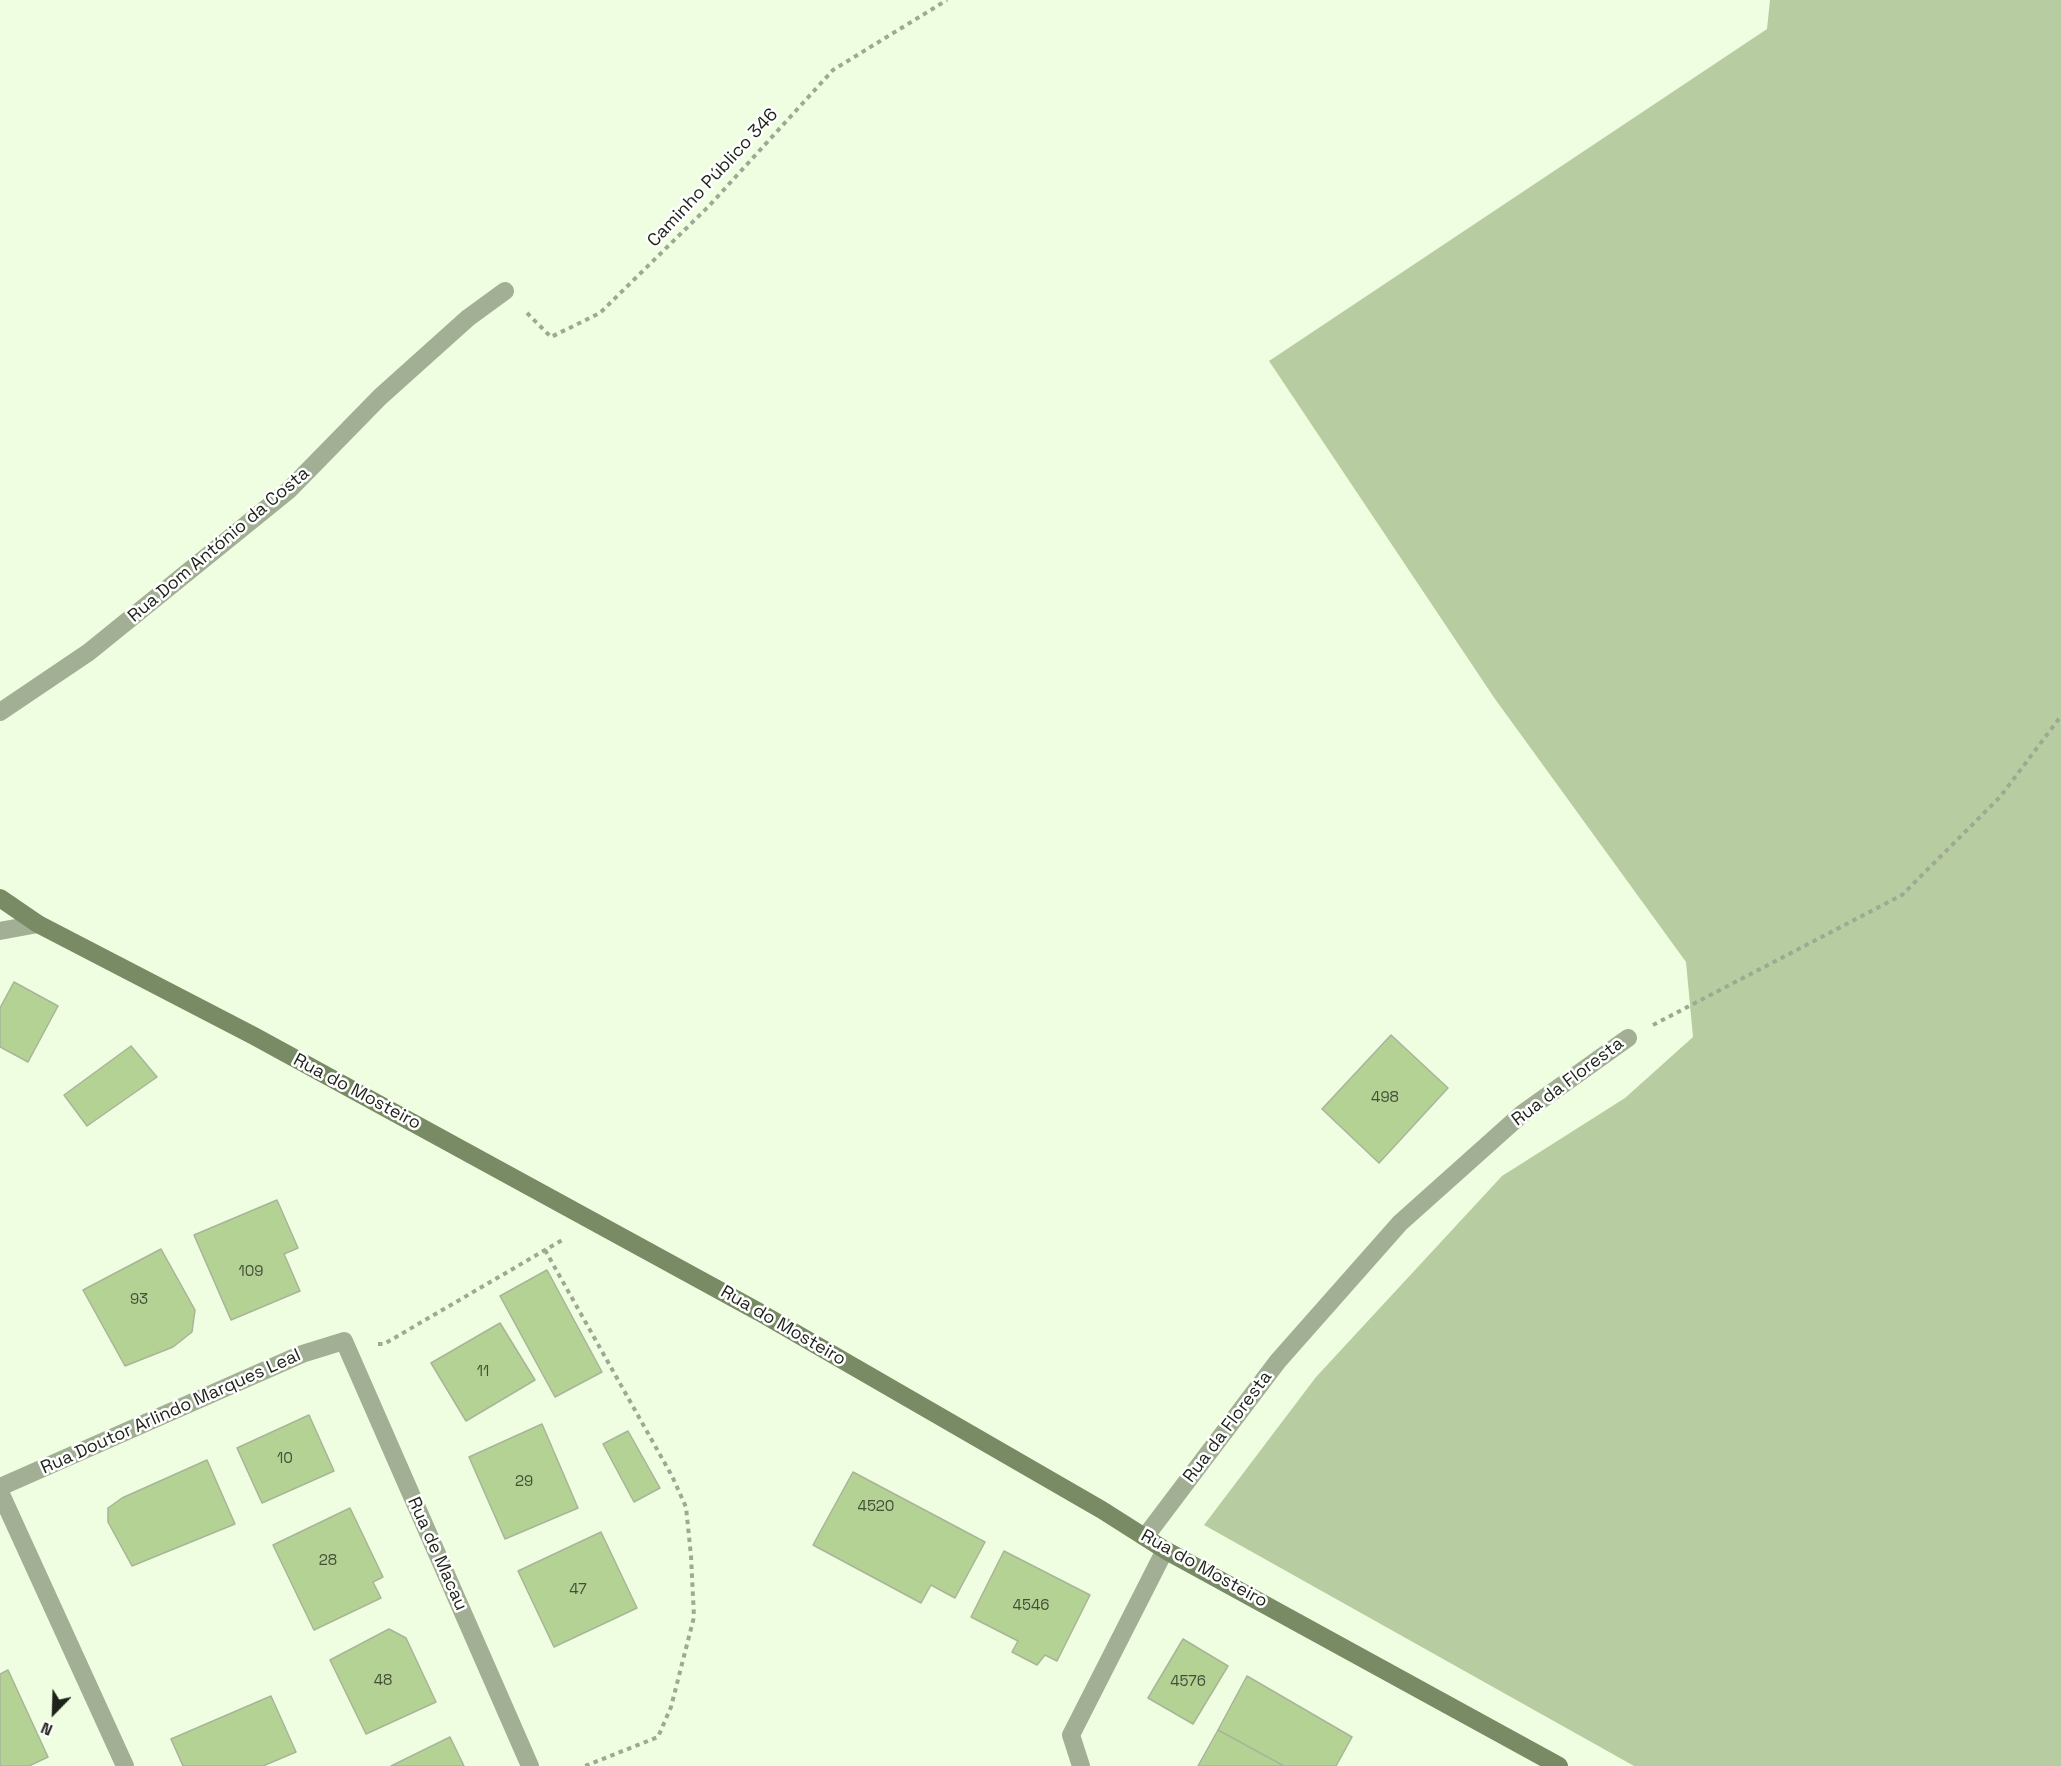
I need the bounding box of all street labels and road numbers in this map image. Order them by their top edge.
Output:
street label: Caminho Público 346 [643,104,783,252]
street label: Rua Dom António da Costa [124,463,314,627]
street label: Rua da Floresta [1508,1033,1628,1131]
street label: Rua do Mosteiro [290,1049,424,1135]
street label: Rua do Mosteiro [716,1281,850,1371]
street label: Rua Doutor Arlindo Marques Leal [38,1345,304,1479]
street label: Rua da Floresta [1179,1367,1277,1487]
street label: Rua de Macau [402,1494,472,1614]
street label: Rua do Mosteiro [1137,1525,1271,1613]

